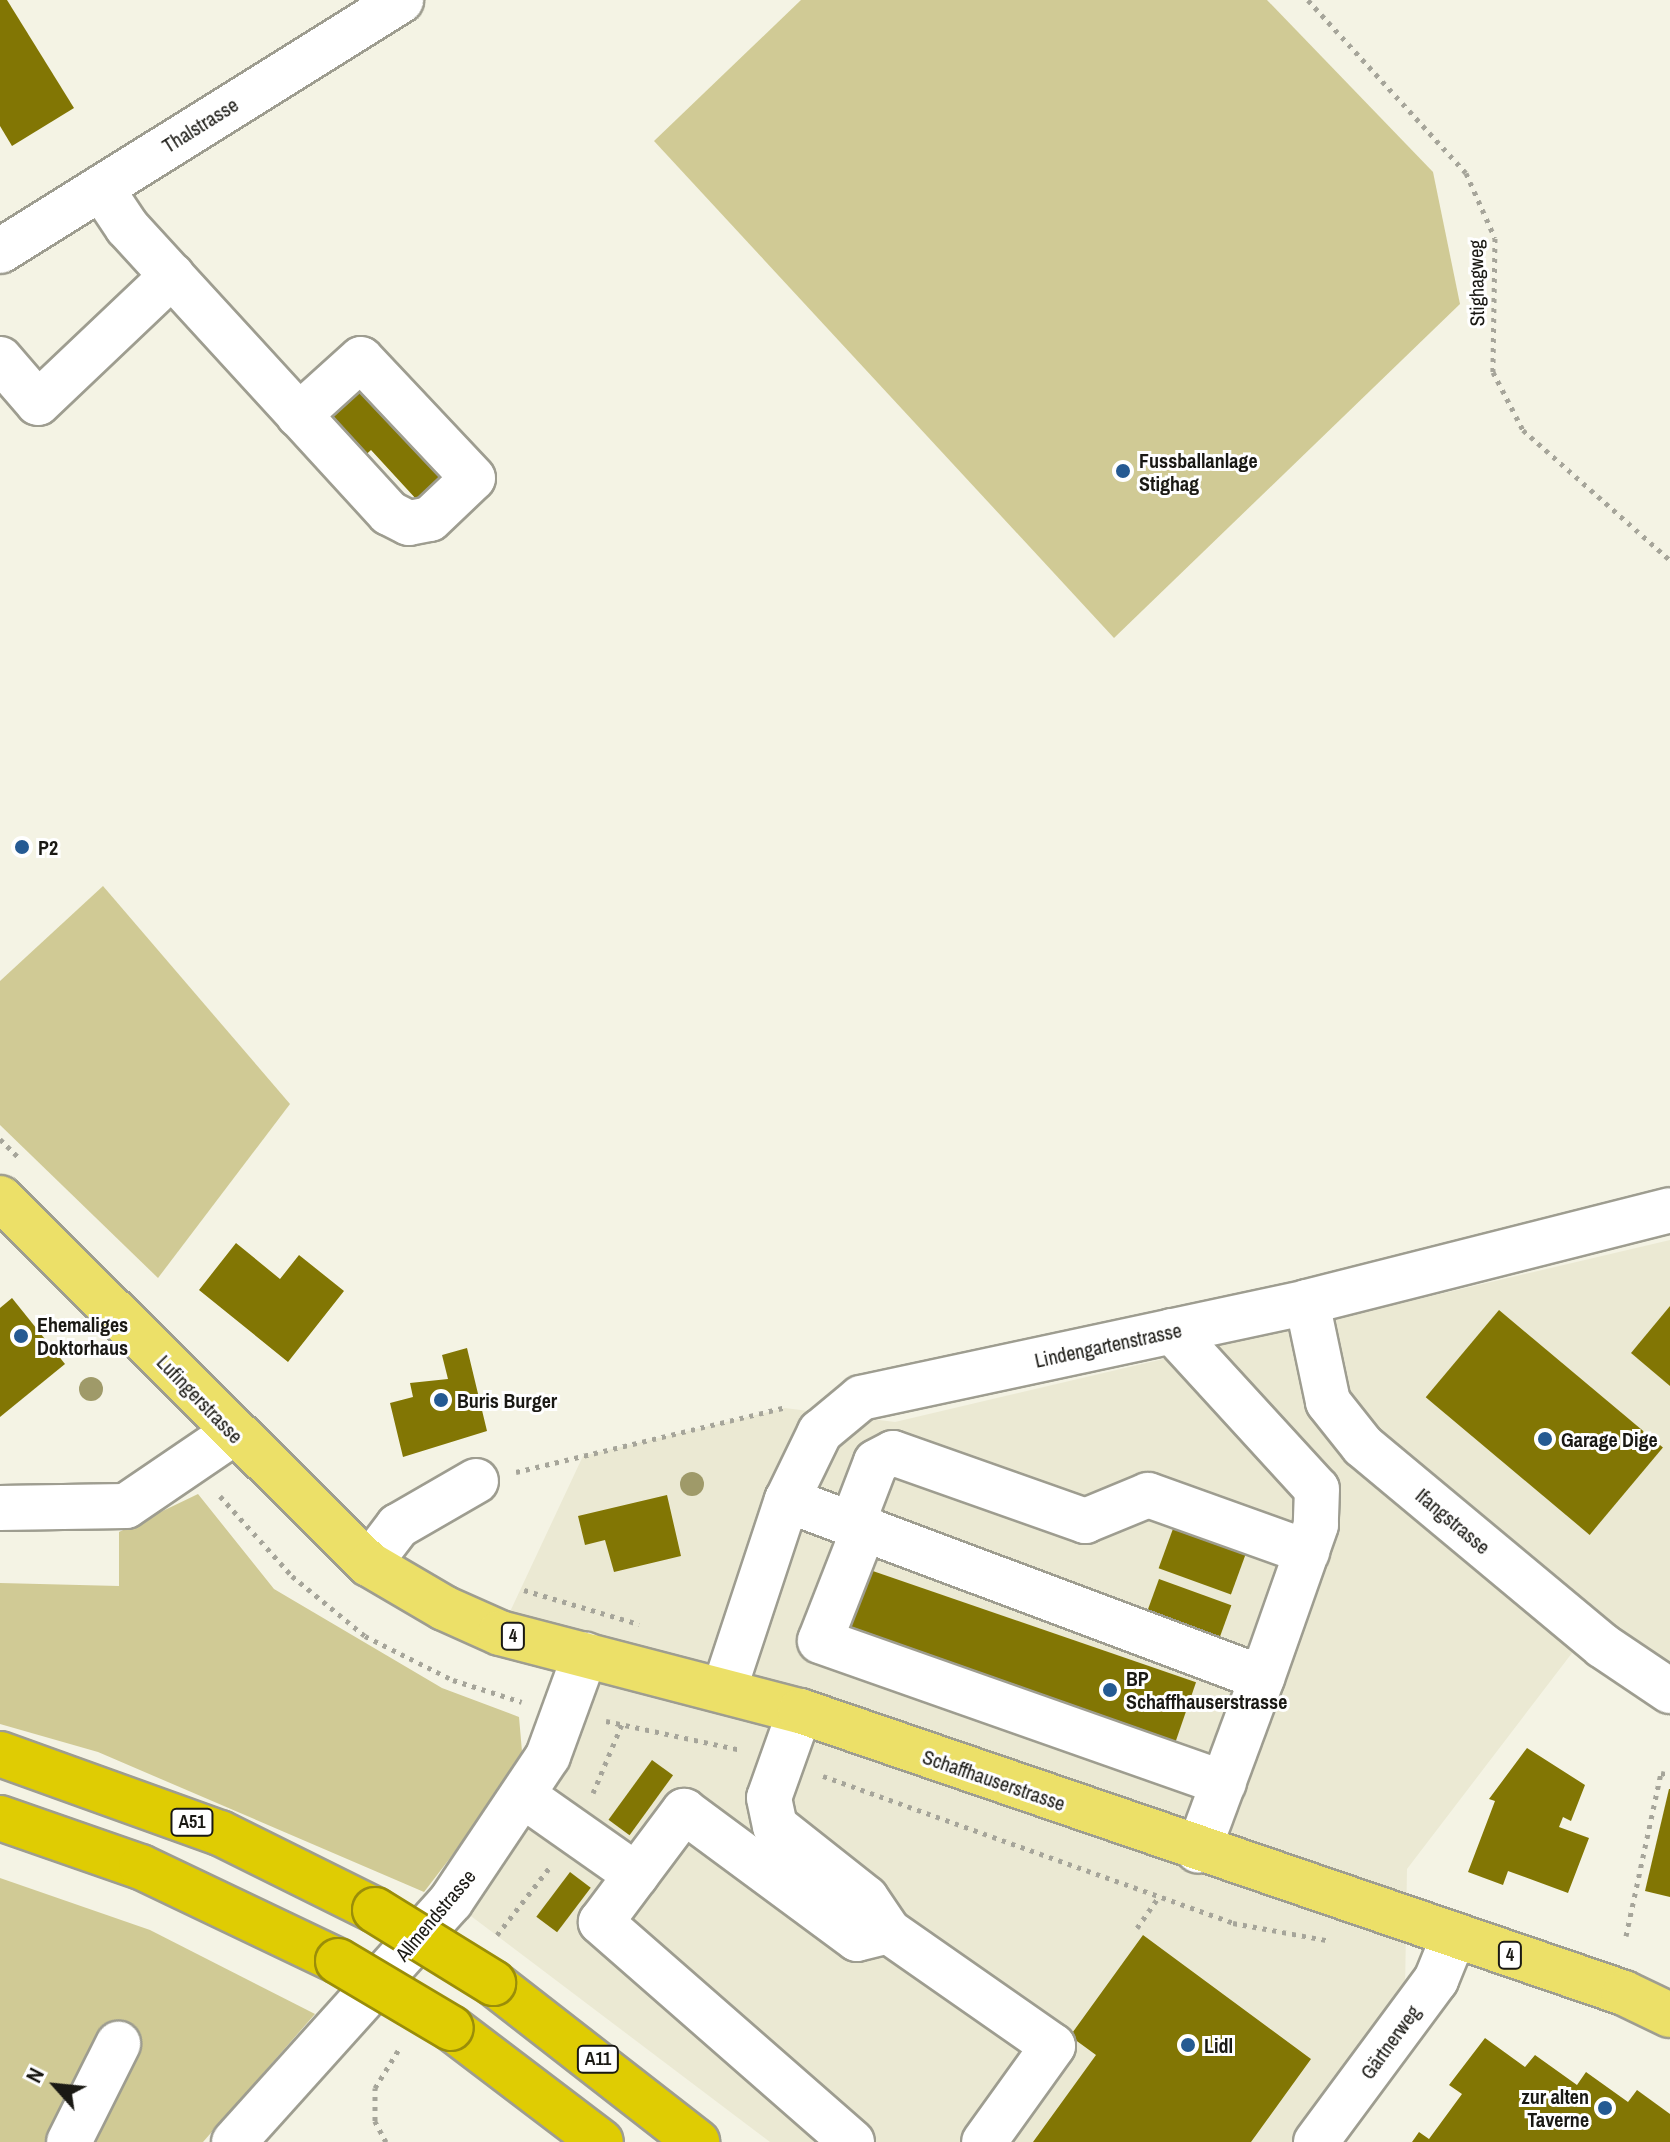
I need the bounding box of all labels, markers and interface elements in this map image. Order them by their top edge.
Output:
street label: Thalstrasse [158,92,242,158]
street label: Stighagweg [1463,239,1489,327]
place label: Fussballanlage Stighag [1139,448,1257,495]
marker: Fussballanlage Stighag [1114,462,1132,480]
place label: P2 [38,835,58,859]
marker: P2 [13,838,31,856]
place label: Ehemaliges Doktorhaus [37,1312,128,1359]
street label: Lindengartenstrasse [1032,1318,1184,1372]
marker: Ehemaliges Doktorhaus [12,1327,30,1345]
street label: Lufingerstrasse [152,1350,248,1448]
place label: Buris Burger [457,1388,557,1412]
marker: Buris Burger [432,1391,450,1409]
place label: Garage Dige [1561,1427,1658,1451]
marker: Garage Dige [1536,1430,1554,1448]
street label: Ifangstrasse [1411,1483,1495,1559]
road number: 4 [499,1622,527,1650]
place label: BP Schaffhauserstrasse [1126,1666,1287,1713]
marker: BP Schaffhauserstrasse [1101,1681,1119,1699]
street label: Schaffhauserstrasse [920,1744,1068,1816]
road number: A51 [170,1808,214,1836]
street label: Allmendstrasse [390,1864,480,1966]
road number: 4 [1496,1941,1524,1969]
street label: Gärtnerweg [1355,2000,1425,2084]
place label: Lidl [1204,2033,1233,2057]
marker: Lidl [1179,2036,1197,2054]
road number: A11 [576,2045,620,2073]
north arrow [16,2046,96,2126]
text: N [18,2062,51,2088]
place label: zur alten Taverne [1522,2084,1589,2131]
marker: zur alten Taverne [1596,2099,1614,2117]

